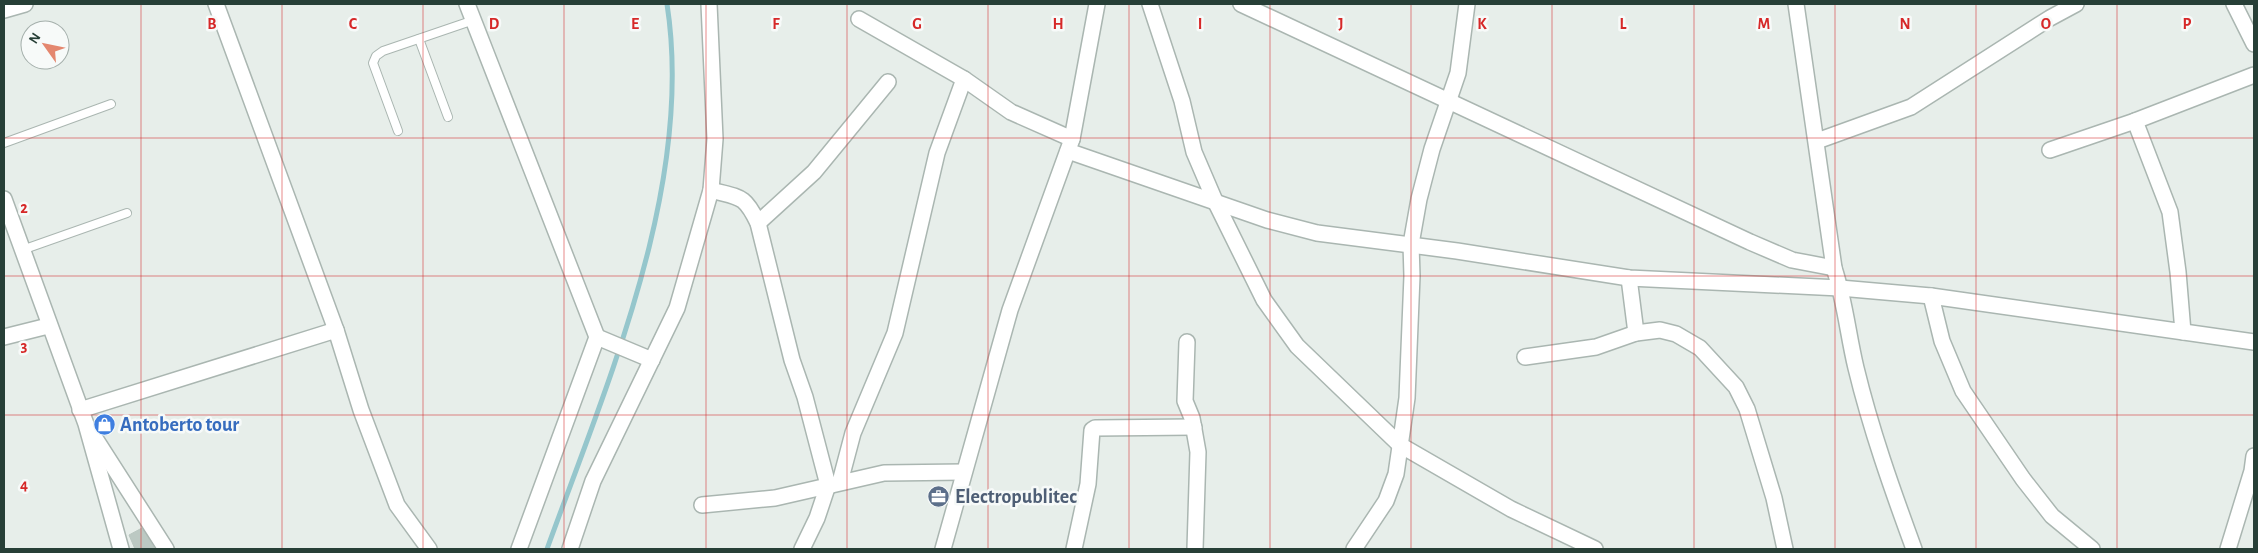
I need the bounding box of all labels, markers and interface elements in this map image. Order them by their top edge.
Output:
text: B [207,16,217,32]
text: C [349,16,358,32]
text: D [489,16,500,32]
text: E [631,16,639,32]
text: F [772,16,780,32]
text: G [912,16,922,32]
text: H [1052,16,1064,32]
text: I [1198,16,1202,32]
text: J [1338,16,1344,32]
text: K [1477,16,1487,32]
text: L [1620,16,1627,32]
text: M [1758,16,1770,32]
text: N [1899,16,1911,32]
text: O [2041,16,2051,32]
text: P [2183,16,2192,32]
north arrow [20,20,70,70]
text: N [26,31,43,46]
text: 2 [20,200,28,216]
text: 3 [21,338,28,354]
shop icon: Antoberto tour [92,412,116,436]
place label: Antoberto tour [120,415,239,435]
text: 4 [20,477,28,493]
office icon: Electropublitec [927,484,951,508]
place label: Electropublitec [955,487,1077,507]

